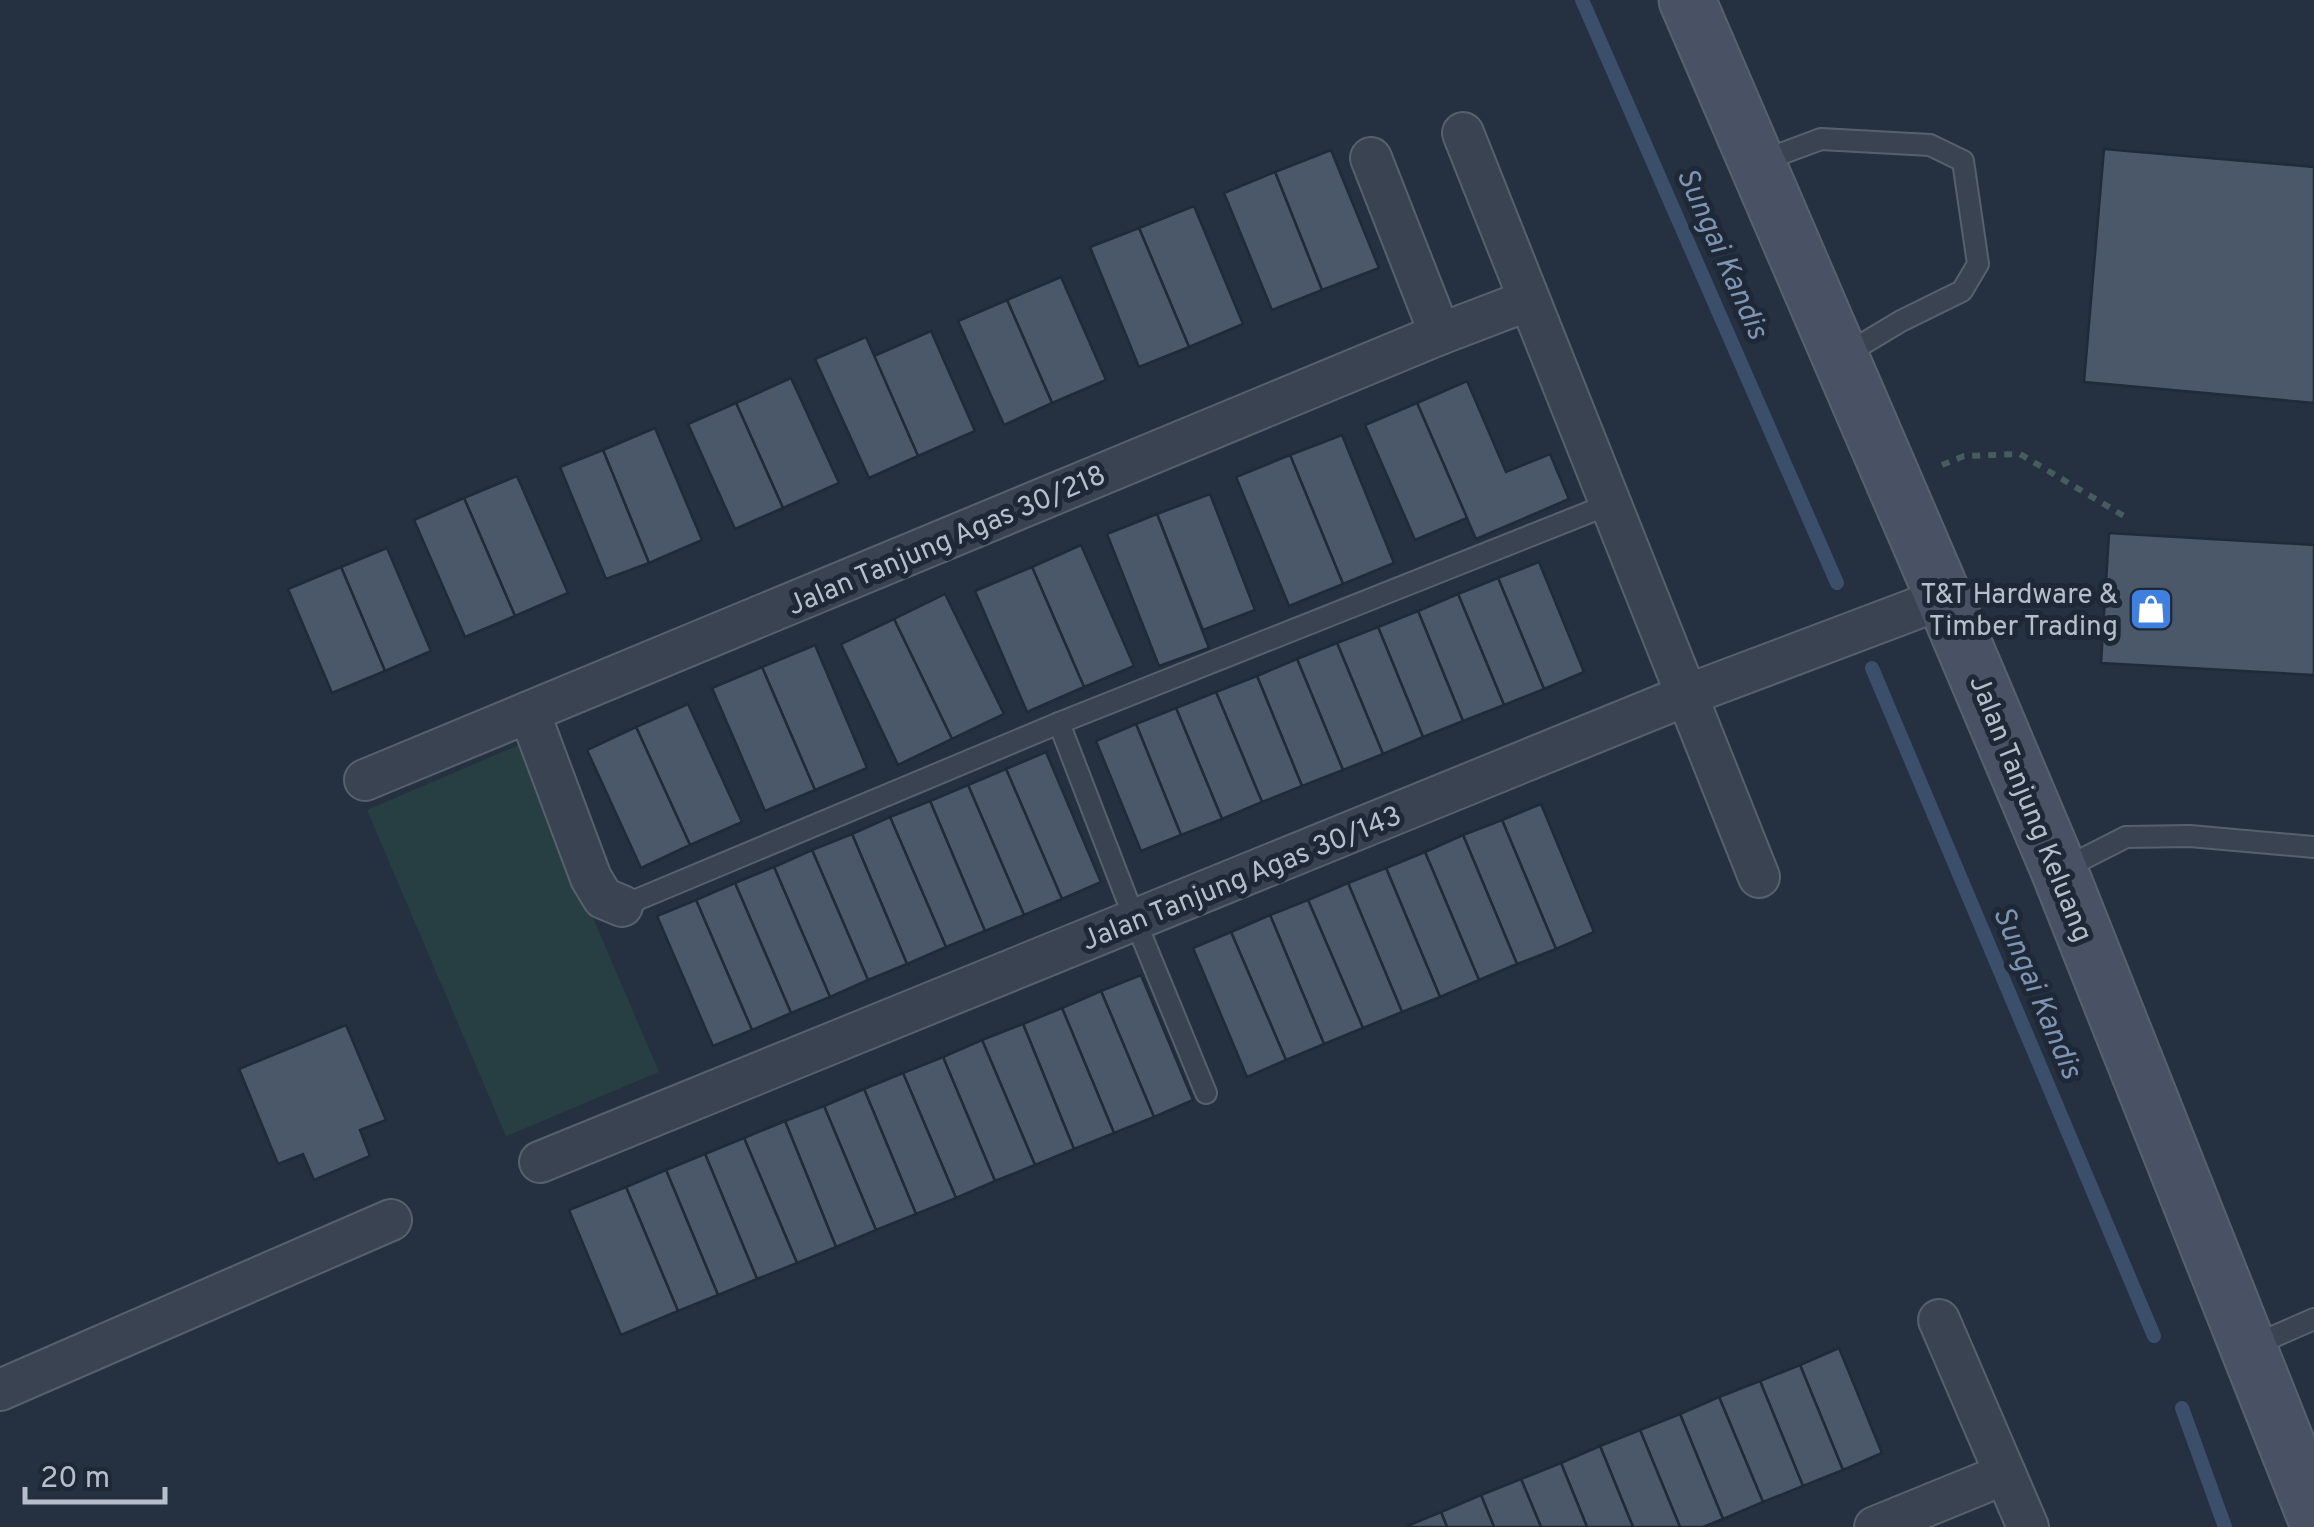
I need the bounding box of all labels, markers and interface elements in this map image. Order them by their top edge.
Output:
water label: Sungai Kandis [1666,163,1775,346]
street label: Jalan Tanjung Agas 30/218 [783,458,1112,625]
place label: T&T Hardware & Timber Trading [1920,578,2118,646]
shop icon: T&T Hardware & Timber Trading [2128,586,2174,632]
street label: Jalan Tanjung Keluang [1959,670,2099,948]
street label: Jalan Tanjung Agas 30/143 [1077,799,1407,961]
water label: Sungai Kandis [1983,901,2089,1085]
scale bar [25,1442,165,1504]
text: 20 m [40,1461,110,1498]

